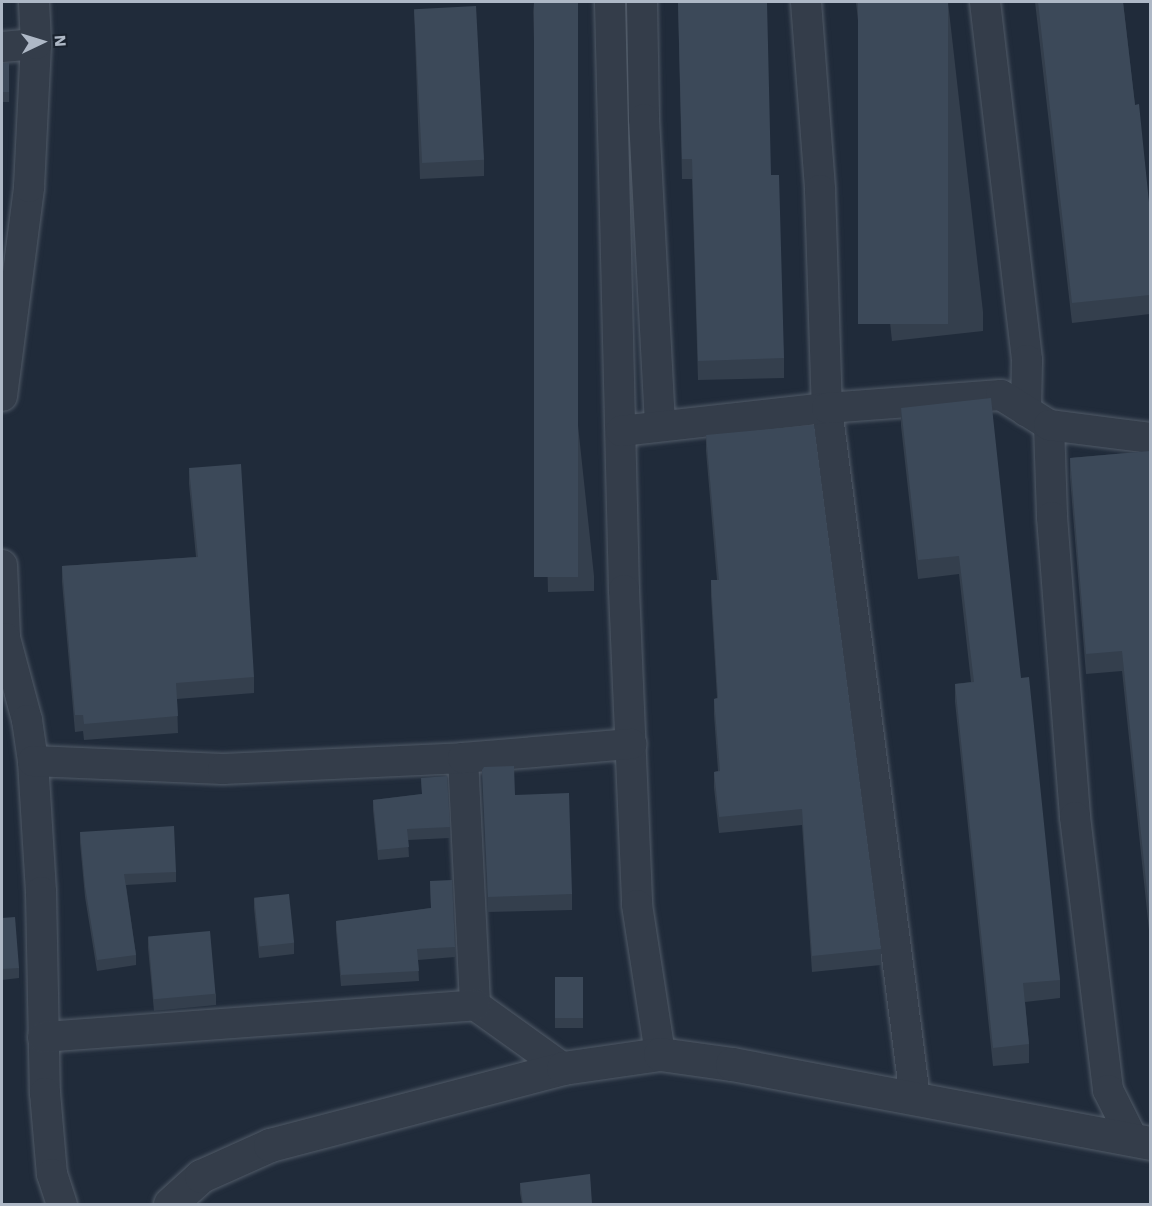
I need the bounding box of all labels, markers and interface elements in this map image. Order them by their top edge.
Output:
north arrow [12,12,72,72]
text: N [51,34,70,47]

